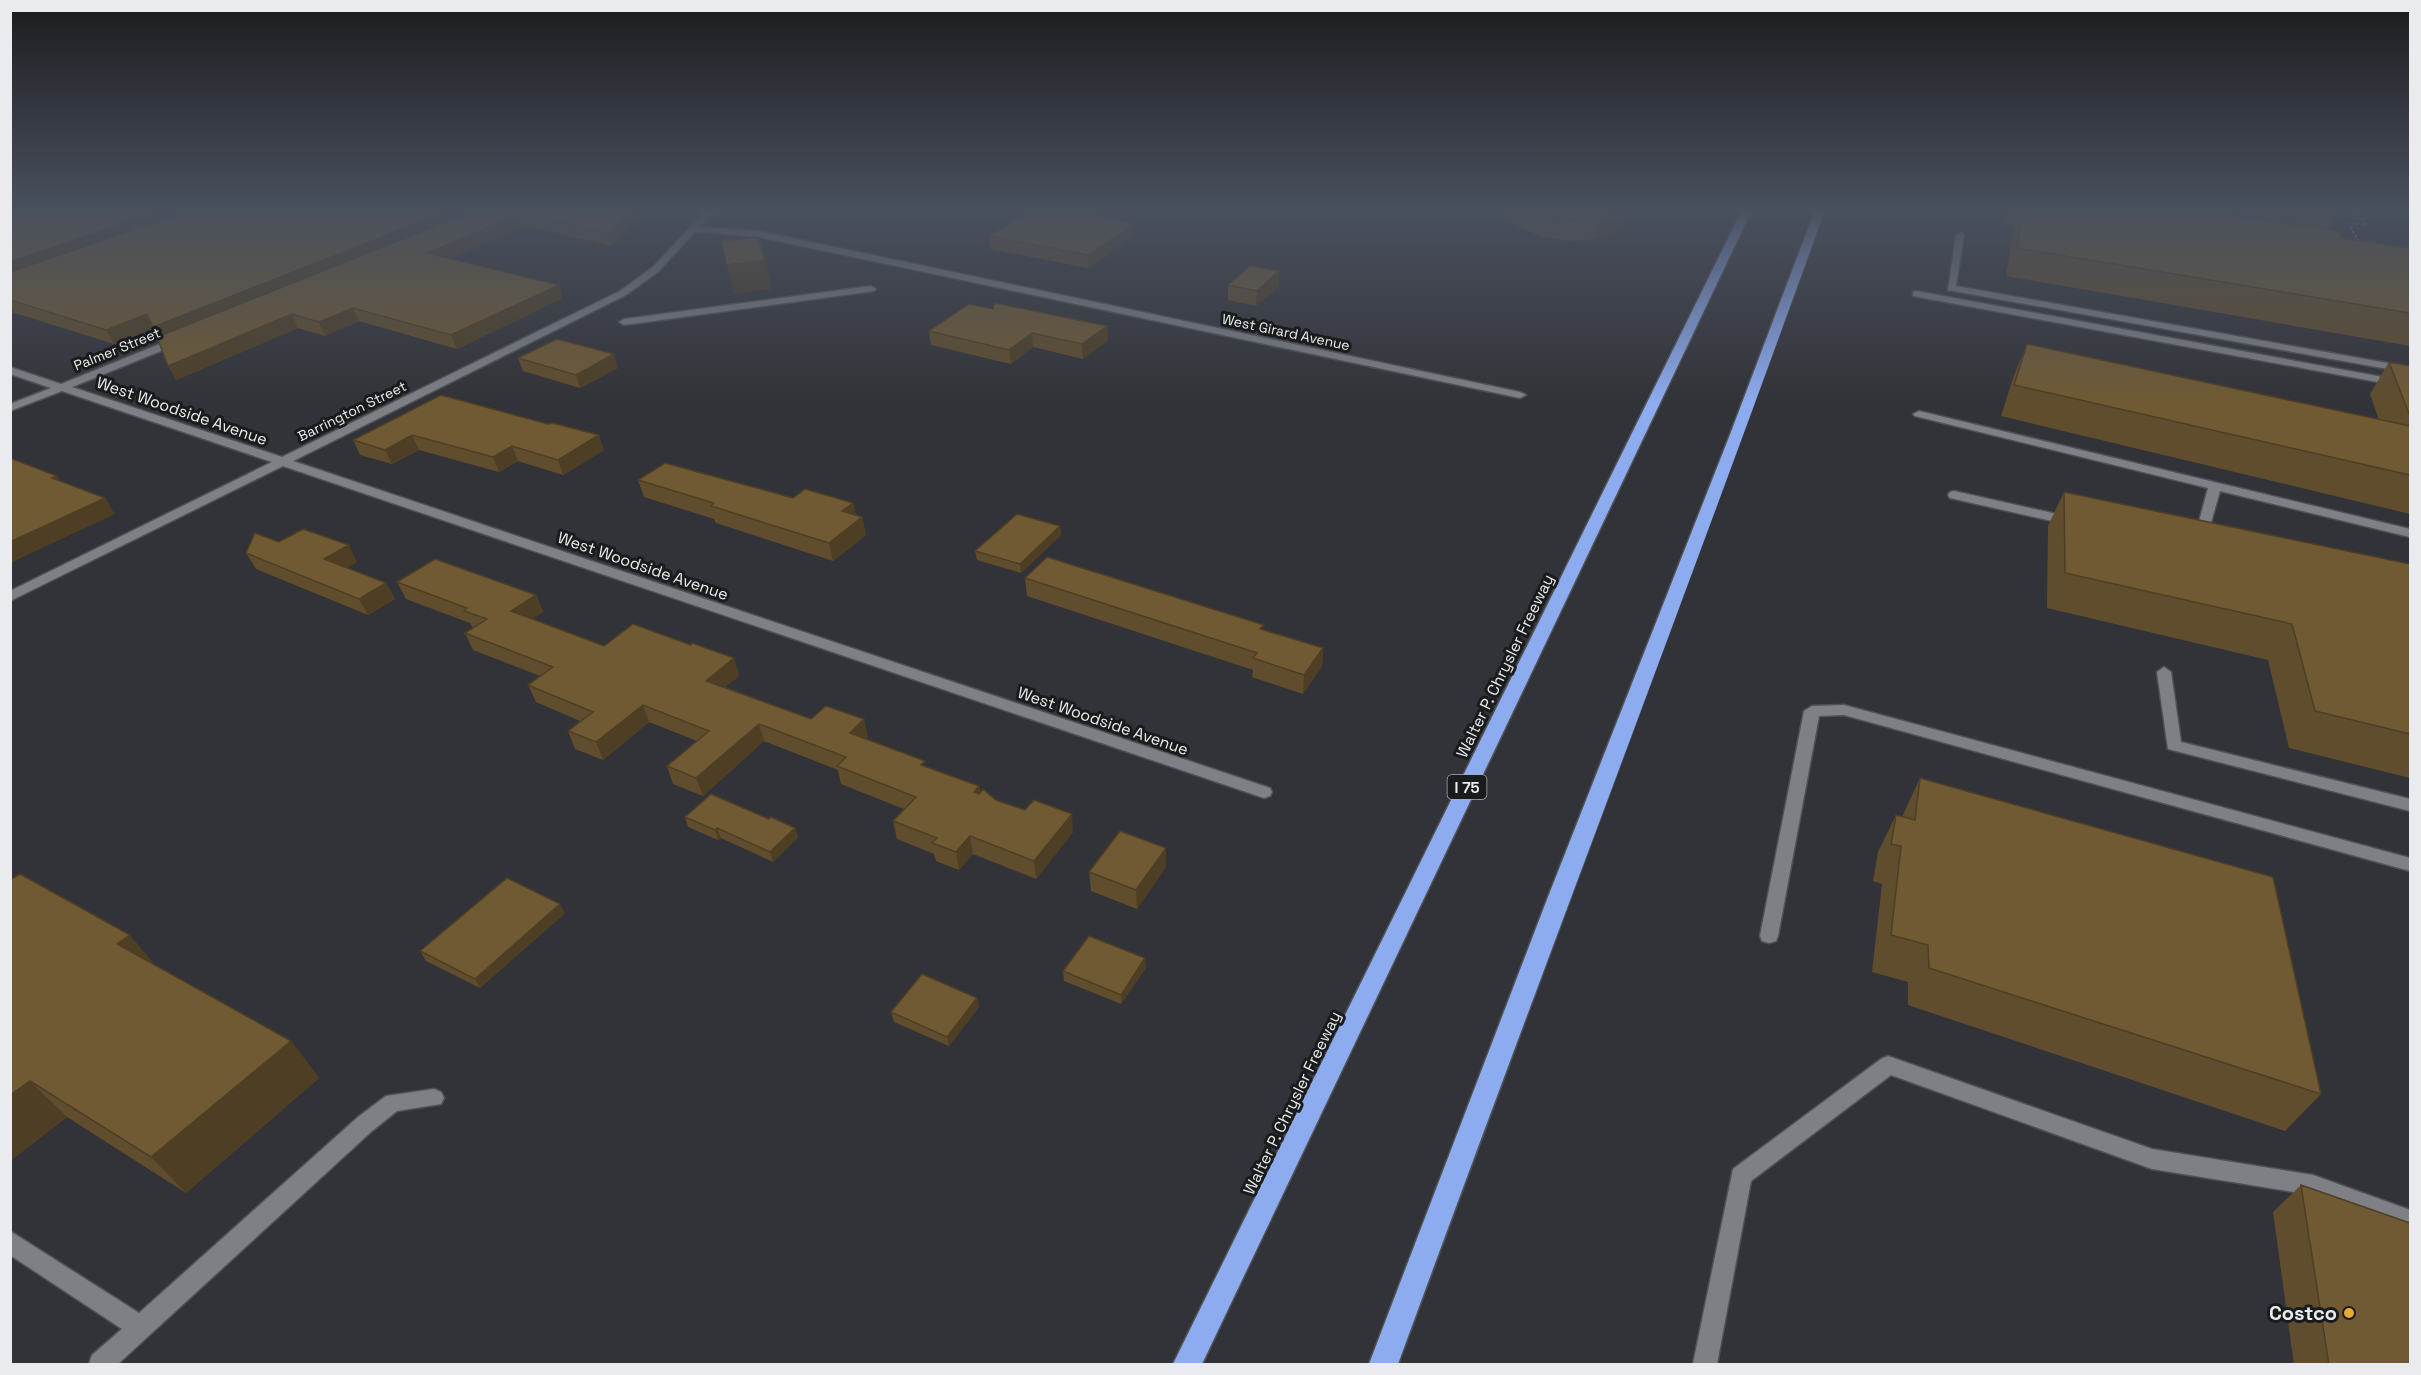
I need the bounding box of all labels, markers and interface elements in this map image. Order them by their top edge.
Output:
street label: West Girard Avenue [1220,310,1352,354]
street label: Palmer Street [71,323,163,375]
street label: West Woodside Avenue [94,372,270,450]
street label: Barrington Street [295,377,409,445]
street label: West Woodside Avenue [555,527,731,605]
street label: Walter P. Chrysler Freeway [1451,571,1559,761]
street label: West Woodside Avenue [1015,682,1191,760]
road number: I 75 [1448,775,1486,799]
street label: Walter P. Chrysler Freeway [1238,1008,1346,1198]
place label: Costco [2269,1300,2337,1326]
marker: Costco [2342,1306,2356,1320]

